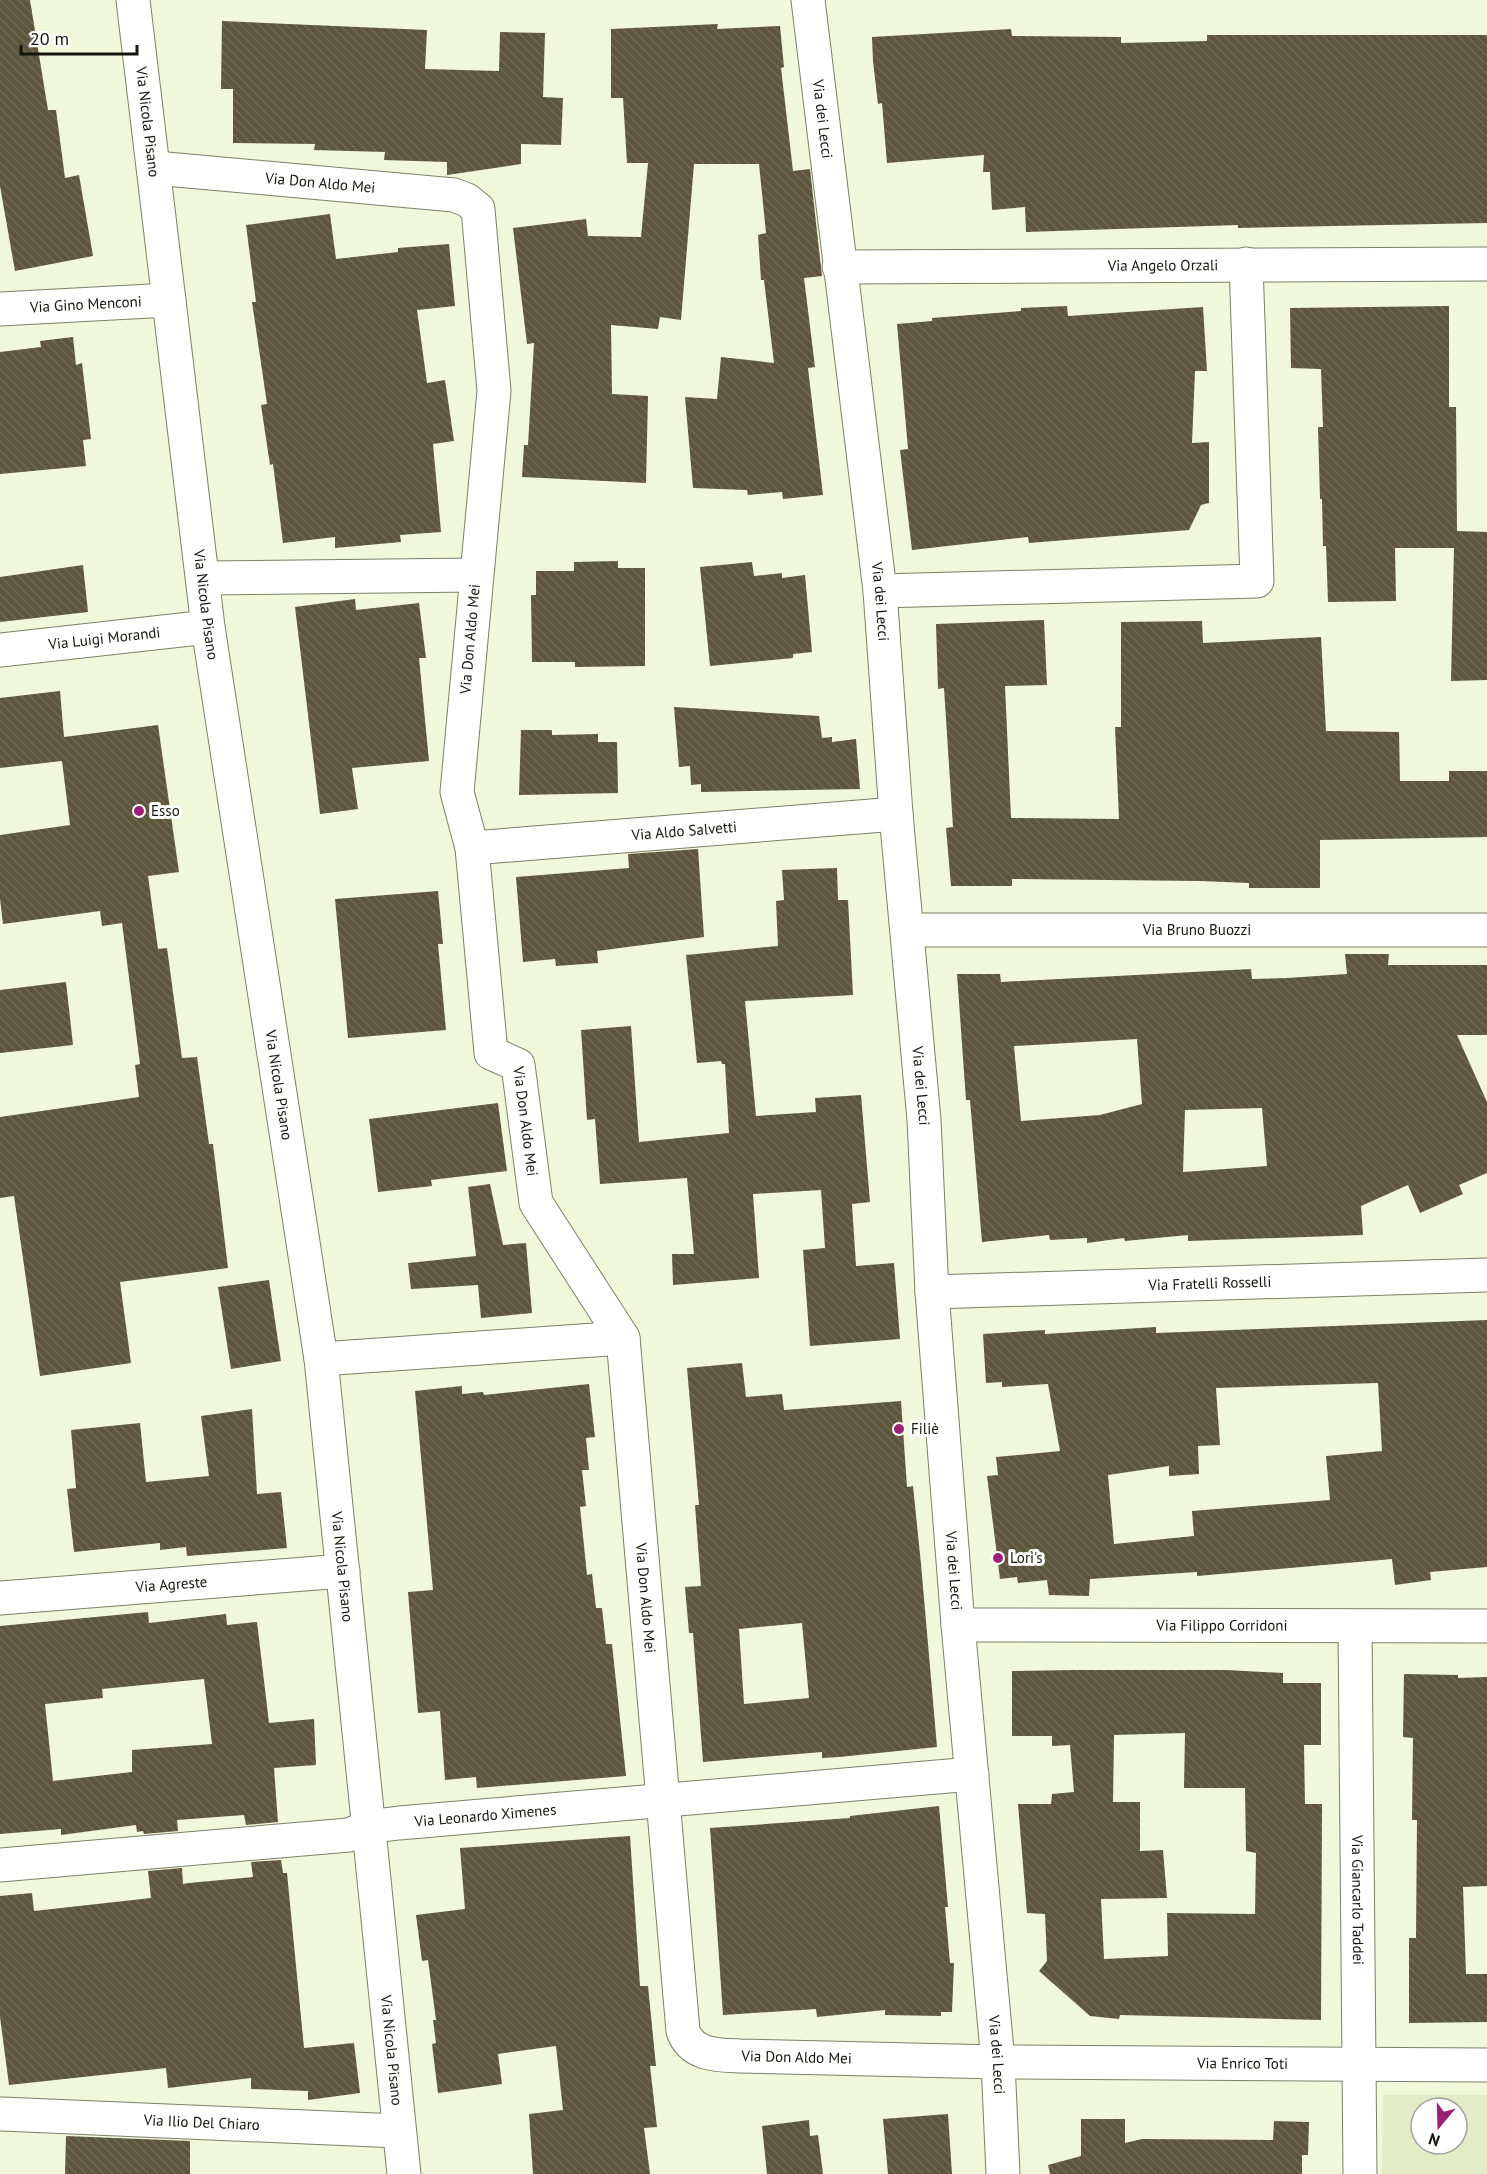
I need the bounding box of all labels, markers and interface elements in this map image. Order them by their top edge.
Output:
scale bar [21,18,136,56]
text: 20 m [30,27,69,50]
street label: Via Nicola Pisano [132,65,164,178]
street label: Via dei Lecci [809,78,837,160]
street label: Via Don Aldo Mei [264,168,376,197]
street label: Via Angelo Orzali [1107,255,1218,275]
street label: Via Gino Menconi [28,291,142,316]
street label: Via Nicola Pisano [190,547,223,661]
street label: Via dei Lecci [867,560,894,642]
street label: Via Don Aldo Mei [455,583,484,696]
street label: Via Luigi Morandi [46,622,161,654]
place label: Esso [151,801,180,820]
marker: Esso [132,804,146,818]
street label: Via Aldo Salvetti [630,817,738,844]
street label: Via Bruno Buozzi [1142,920,1251,939]
street label: Via Nicola Pisano [261,1028,297,1141]
street label: Via dei Lecci [908,1045,934,1126]
street label: Via Don Aldo Mei [509,1064,542,1177]
street label: Via Fratelli Rosselli [1147,1272,1272,1294]
place label: Filiè [911,1419,939,1438]
marker: Filiè [892,1422,906,1436]
street label: Via Nicola Pisano [327,1510,358,1623]
street label: Via dei Lecci [942,1529,967,1611]
street label: Via Don Aldo Mei [632,1541,660,1654]
place label: Lori's [1010,1548,1043,1567]
marker: Lori's [991,1551,1005,1565]
street label: Via Agreste [134,1572,208,1596]
street label: Via Filippo Corridoni [1155,1615,1288,1635]
street label: Via Leonardo Ximenes [413,1800,557,1831]
street label: Via Giancarlo Taddei [1348,1834,1368,1965]
street label: Via Nicola Pisano [377,1993,407,2106]
street label: Via dei Lecci [985,2013,1009,2095]
street label: Via Don Aldo Mei [740,2046,852,2068]
street label: Via Enrico Toti [1196,2053,1288,2073]
north arrow [1409,2096,1469,2156]
street label: Via Ilio Del Chiaro [142,2110,260,2134]
text: N [1426,2129,1442,2151]

